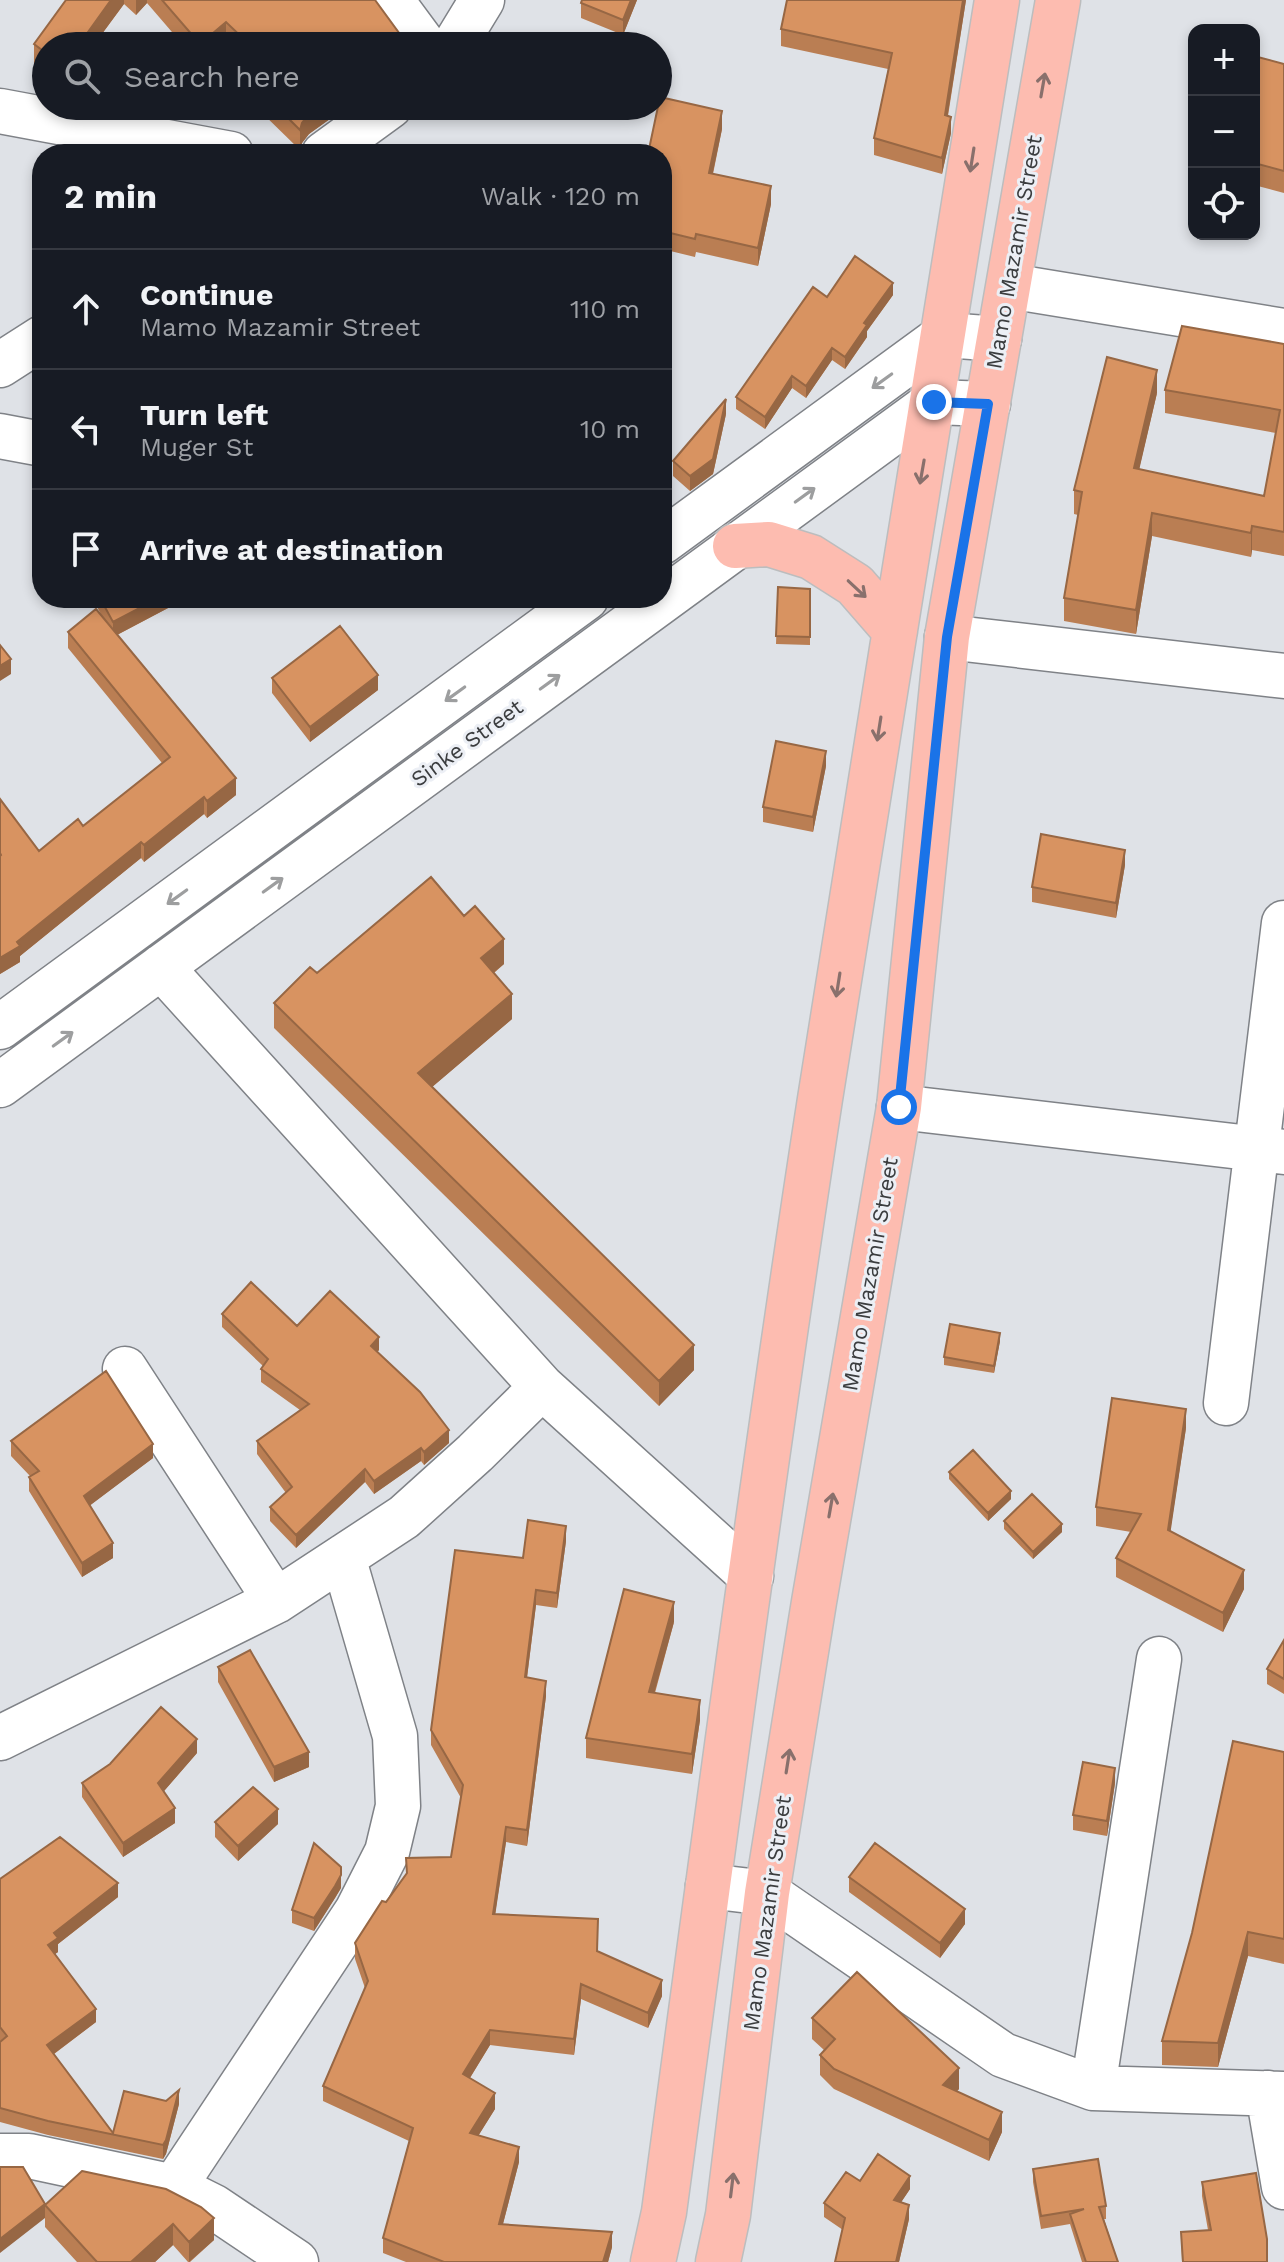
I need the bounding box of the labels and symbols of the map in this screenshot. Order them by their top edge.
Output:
one-way arrow [1037,73,1052,98]
street label: Mamo Mazamir Street [981,133,1047,371]
one-way arrow [964,147,979,172]
one-way arrow [872,372,893,389]
route end [916,384,952,420]
one-way arrow [914,459,929,484]
one-way arrow [794,487,816,504]
one-way arrow [847,579,867,598]
one-way arrow [539,673,560,690]
one-way arrow [445,685,466,702]
street label: Sinke Street [406,694,528,792]
one-way arrow [871,715,886,741]
one-way arrow [261,877,283,893]
one-way arrow [167,889,189,905]
one-way arrow [830,972,845,997]
one-way arrow [52,1031,73,1048]
route start [881,1089,917,1125]
street label: Mamo Mazamir Street [837,1155,903,1393]
one-way arrow [824,1492,839,1518]
one-way arrow [782,1749,797,1774]
street label: Mamo Mazamir Street [738,1794,796,2032]
one-way arrow [724,2172,739,2199]

